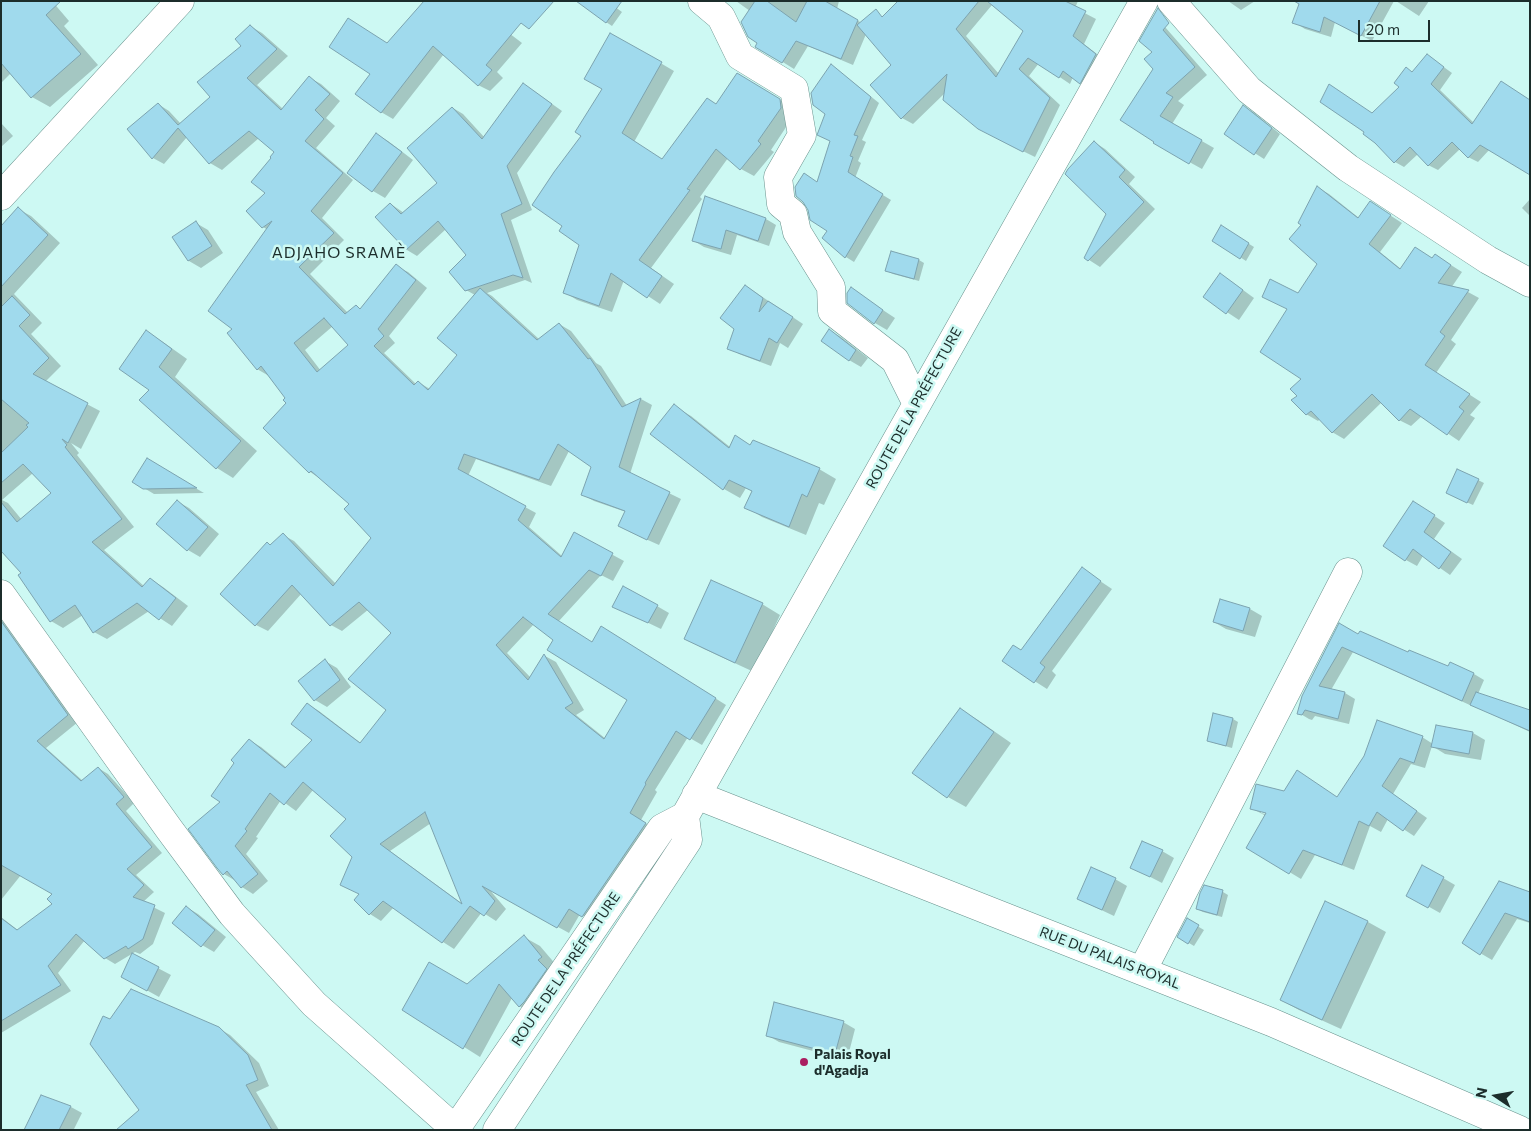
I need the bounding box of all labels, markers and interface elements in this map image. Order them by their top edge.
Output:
scale bar [1361,10,1434,42]
text: 20 m [1366,20,1400,38]
district label: ADJAHO SRAMÈ [270,243,408,263]
street label: ROUTE DE LA PRÉFECTURE [863,324,965,492]
street label: ROUTE DE LA PRÉFECTURE [508,889,624,1049]
street label: RUE DU PALAIS ROYAL [1037,923,1183,993]
place label: Palais Royal d'Agadja [814,1046,891,1078]
marker: Palais Royal d'Agadja [798,1056,810,1068]
north arrow [1471,1071,1521,1121]
text: N [1471,1086,1490,1100]

